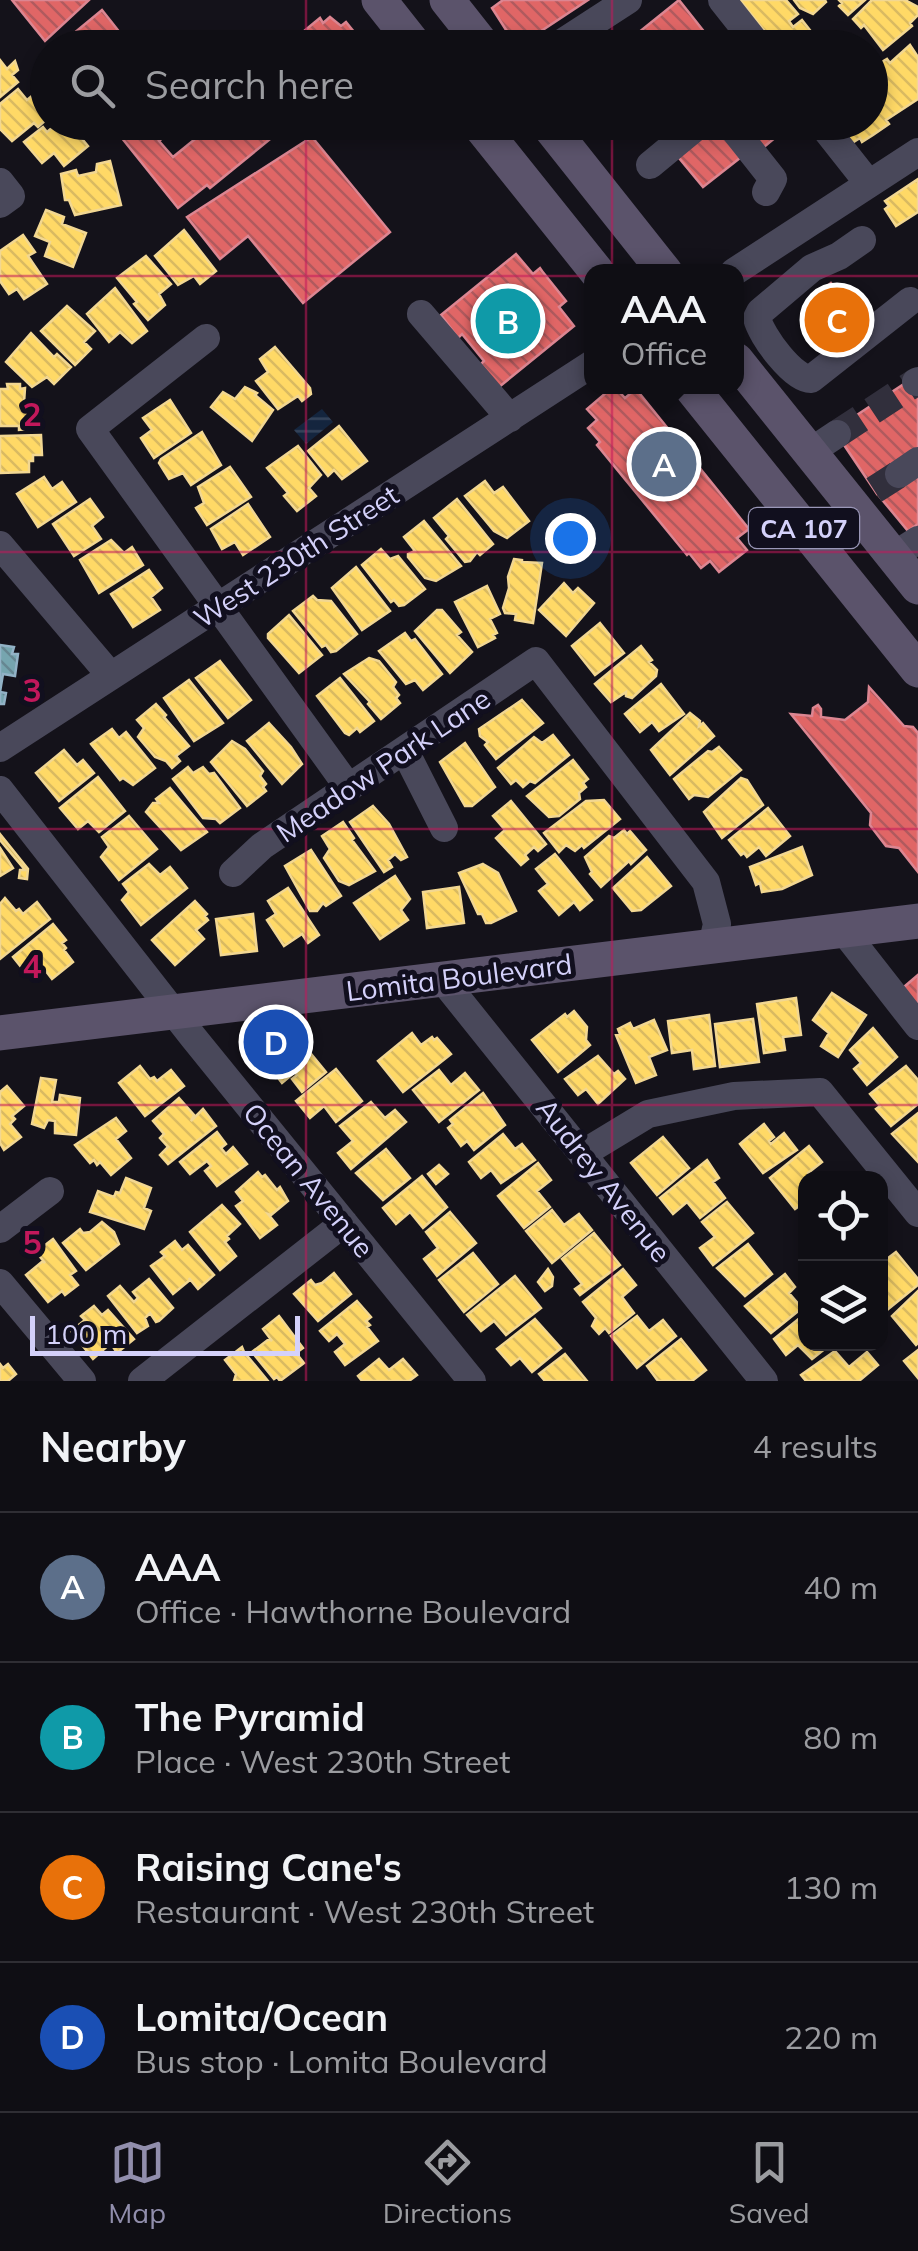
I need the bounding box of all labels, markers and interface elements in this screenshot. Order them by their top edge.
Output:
search box [30,30,888,140]
icon: search [65,58,120,113]
text: Search here [145,61,354,109]
popup [584,264,744,394]
pin: C [804,282,870,358]
pin: B [476,284,540,358]
text: AAA [621,285,706,333]
text: Office [621,333,707,373]
text: 2 [22,394,42,434]
pin: A [632,426,696,502]
street label: West 230th Street [187,477,405,635]
road number: CA 107 [749,508,859,548]
your location [545,513,596,564]
text: 3 [22,670,42,710]
street label: Meadow Park Lane [269,681,497,849]
text: 4 [22,946,42,986]
street label: Lomita Boulevard [344,946,574,1008]
pin: D [244,1004,308,1080]
street label: Audrey Avenue [529,1091,679,1269]
street label: Ocean Avenue [236,1096,382,1264]
map controls [798,1171,888,1351]
button: locate [798,1171,888,1261]
text: 5 [22,1222,42,1262]
button: layers [798,1261,888,1351]
scale bar [30,1311,300,1356]
text: 100 m [45,1316,127,1351]
text: Nearby [40,1420,186,1473]
text: 4 results [753,1426,878,1466]
text: AAA [135,1543,221,1591]
text: A [60,1567,85,1607]
text: 40 m [803,1567,878,1607]
text: Office · Hawthorne Boulevard [135,1591,571,1631]
text: The Pyramid [135,1693,365,1741]
text: B [61,1717,84,1757]
text: 80 m [803,1717,878,1757]
text: Place · West 230th Street [135,1741,510,1781]
text: Raising Cane's [135,1843,402,1891]
text: C [62,1867,83,1907]
text: 130 m [784,1867,878,1907]
text: Restaurant · West 230th Street [135,1891,594,1931]
text: Lomita/Ocean [135,1993,388,2041]
text: D [60,2017,85,2057]
text: 220 m [784,2017,878,2057]
text: Bus stop · Lomita Boulevard [135,2041,548,2081]
tab: Map [108,2135,166,2230]
tab: Directions [383,2135,512,2230]
tab: Saved [729,2135,810,2230]

